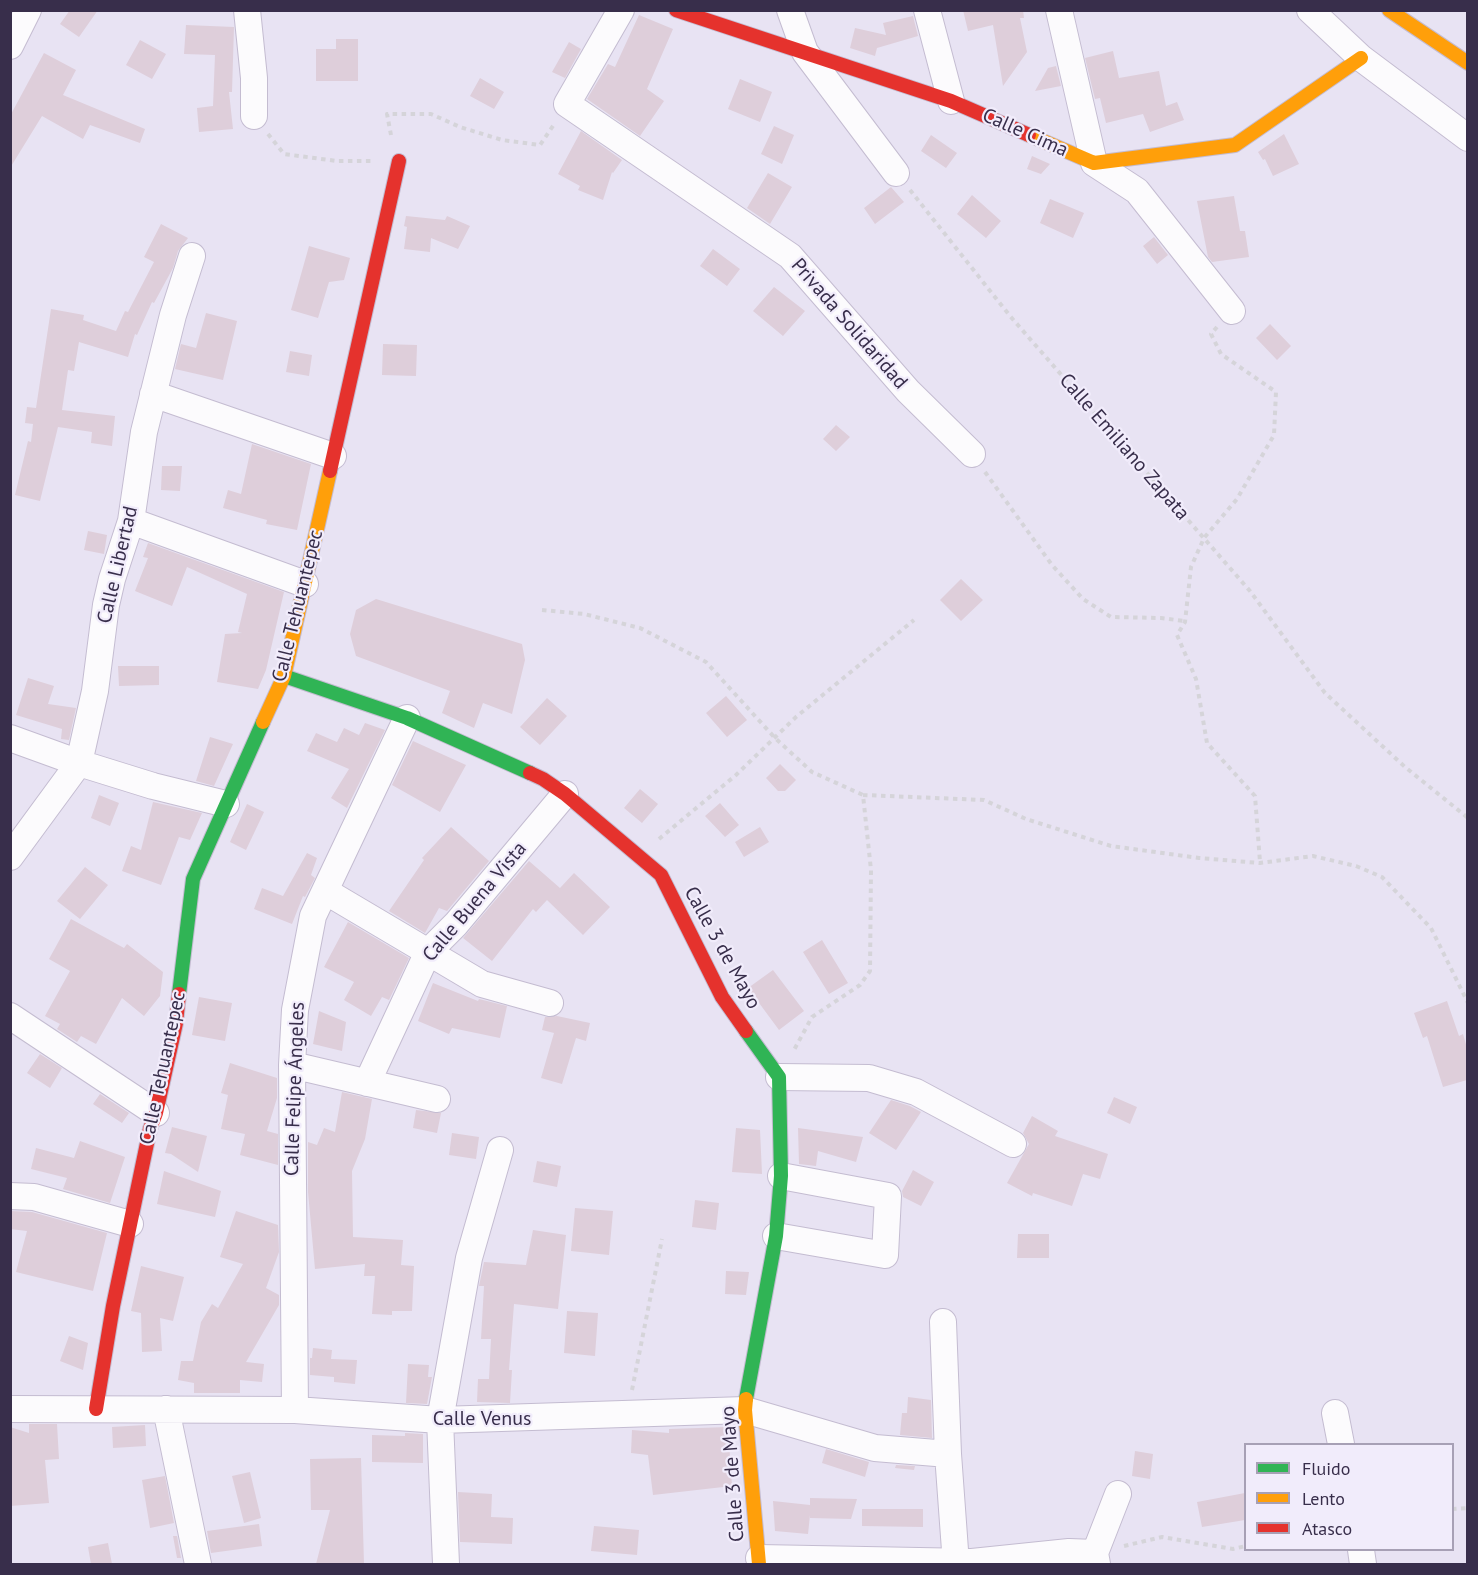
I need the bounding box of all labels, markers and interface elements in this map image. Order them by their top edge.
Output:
street label: Calle Cima [978,104,1072,162]
street label: Privada Solidaridad [786,254,912,394]
street label: Calle Emiliano Zapata [1054,369,1194,525]
street label: Calle Libertad [93,504,143,626]
street label: Calle Tehuantepec [267,527,329,685]
street label: Calle Buena Vista [418,837,532,967]
street label: Calle 3 de Mayo [678,883,766,1013]
street label: Calle Tehuantepec [135,989,191,1147]
street label: Calle Felipe Ángeles [280,1002,310,1176]
street label: Calle 3 de Mayo [716,1405,750,1543]
street label: Calle Venus [433,1407,531,1431]
legend [1244,1443,1454,1551]
text: Fluido [1302,1457,1350,1480]
text: Lento [1302,1487,1345,1510]
text: Atasco [1302,1517,1352,1540]

